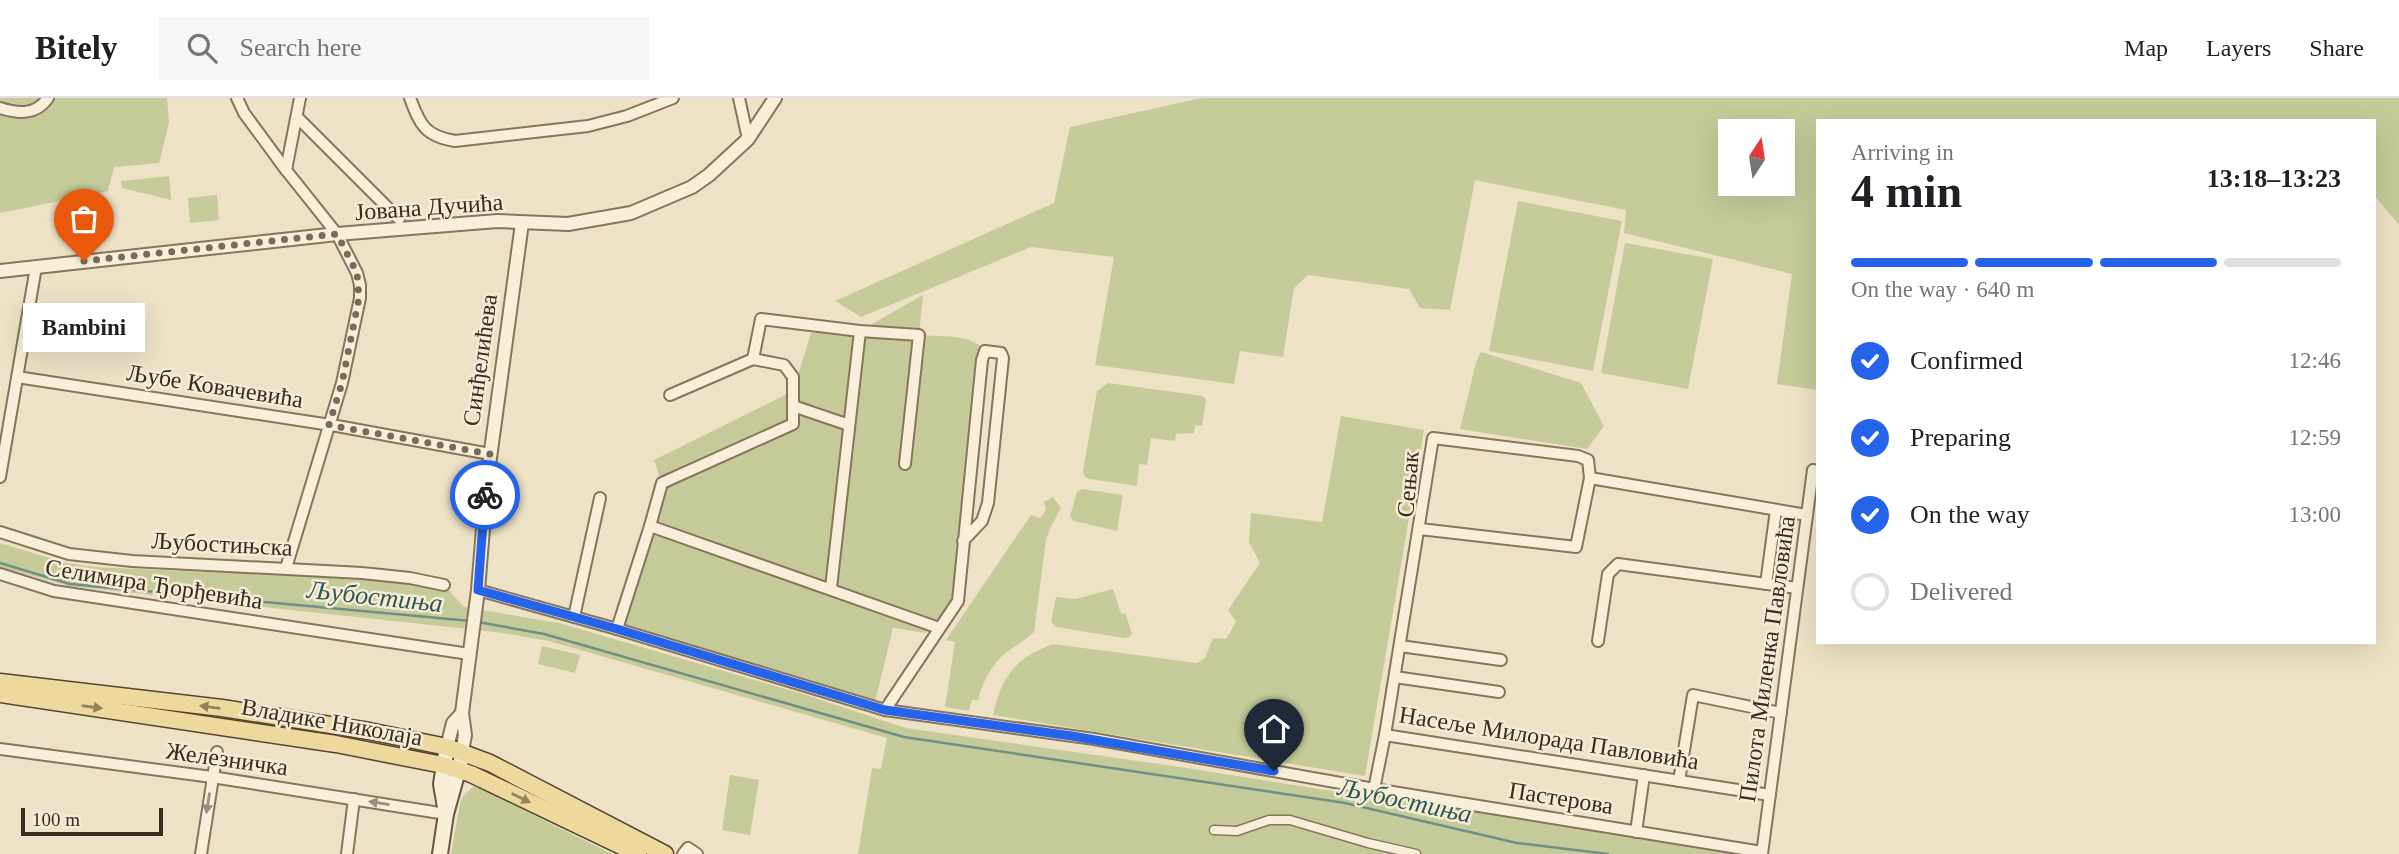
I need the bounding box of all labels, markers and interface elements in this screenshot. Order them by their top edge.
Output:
search box [159,17,649,80]
icon: search [183,29,221,67]
text: Bitely [35,30,117,66]
text: Search here [239,33,361,62]
text: Map [2124,35,2168,61]
text: Layers [2206,35,2271,61]
text: Share [2309,35,2364,61]
north arrow [1718,119,1796,196]
map controls [1718,119,1795,196]
text: Arriving in [1851,140,1954,165]
text: 13:18–13:23 [2207,164,2341,193]
text: 4 min [1851,166,1962,217]
pin [54,189,114,261]
street label: Јована Дучића [354,189,504,225]
icon: bag [65,200,103,238]
text: On the way · 640 m [1851,277,2034,302]
street label: Синђелићева [458,292,502,428]
callout: Bambini [23,303,145,352]
text: Bambini [42,315,126,340]
icon: check [1851,342,1889,380]
text: Confirmed [1910,346,2023,375]
text: 12:46 [2289,348,2341,373]
street label: Љубе Ковачевића [125,359,305,413]
icon: check [1851,419,1889,457]
text: Preparing [1910,423,2011,452]
text: 12:59 [2289,425,2341,450]
street label: Сењак [1392,449,1424,518]
courier [450,460,520,530]
icon: bike [466,476,504,514]
icon: check [1851,496,1889,534]
text: On the way [1910,500,2030,529]
text: 13:00 [2289,502,2341,527]
street label: Пилота Миленка Павловића [1734,514,1800,804]
street label: Љубостињска [151,527,294,561]
street label: Селимира Ђорђевића [44,554,265,614]
water label: Љубостиња [305,575,444,618]
text: Delivered [1910,577,2013,606]
street label: Владике Николаја [239,693,425,751]
pin [1244,699,1304,771]
one-way arrow [199,701,221,712]
street label: Насеље Милорада Павловића [1397,701,1701,775]
one-way arrow [81,702,103,713]
icon: home [1255,710,1293,748]
street label: Железничка [164,738,290,780]
water label: Љубостиња [1334,772,1475,829]
street label: Пастерова [1507,777,1615,819]
one-way arrow [203,792,214,814]
one-way arrow [511,792,531,803]
one-way arrow [368,797,390,808]
scale bar [21,805,163,837]
text: 100 m [32,809,80,830]

